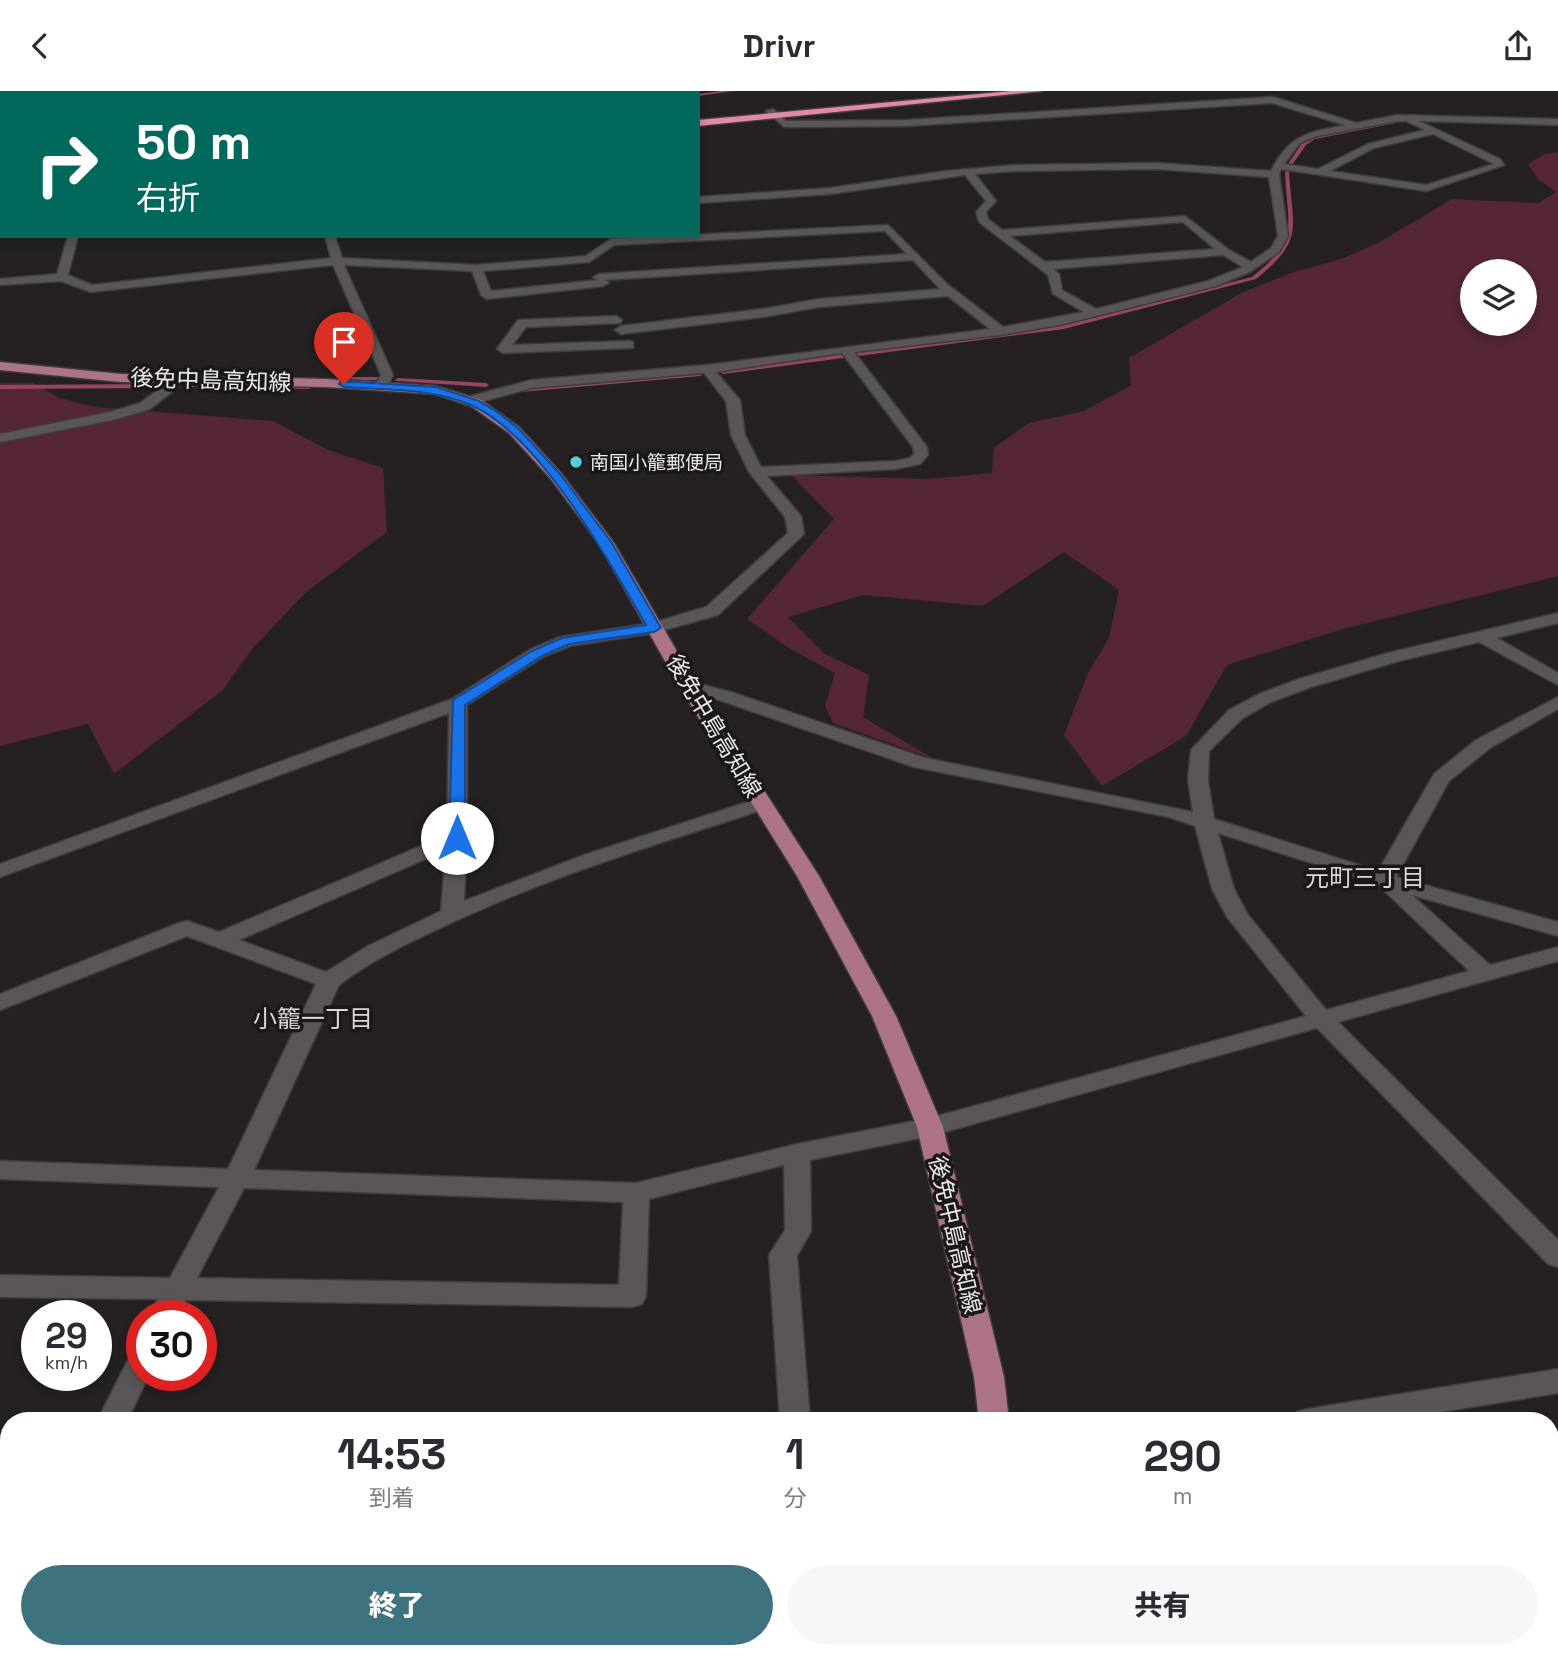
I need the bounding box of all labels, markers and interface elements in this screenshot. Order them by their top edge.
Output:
text: Drivr [743,26,815,66]
icon: back [21,27,59,65]
icon: share [1499,27,1537,65]
text: 50 m [136,111,251,173]
icon: right [21,119,112,210]
text: 右折 [136,178,200,218]
map controls [1460,259,1537,336]
button: layers [1460,259,1537,336]
pin [314,312,374,384]
icon: arrive [325,323,363,361]
street label: 後免中島高知線 [130,362,292,398]
place label: 南国小籠郵便局 [590,450,723,475]
marker: 南国小籠郵便局 [568,454,584,470]
street label: 後免中島高知線 [660,649,768,803]
position arrow [420,801,494,875]
district label: 元町三丁目 [1305,862,1425,893]
district label: 小籠一丁目 [253,1003,373,1034]
street label: 後免中島高知線 [922,1153,988,1317]
speed limit sign: 30 [126,1300,217,1391]
text: 29 [45,1314,88,1358]
text: km/h [45,1351,88,1374]
text: 14:53 [337,1428,446,1481]
text: 1 [785,1428,804,1481]
text: 290 [1144,1430,1222,1483]
text: m [1173,1481,1193,1511]
text: 到着 [369,1483,415,1513]
text: 分 [783,1483,806,1513]
button: 終了 [21,1565,773,1645]
button: 共有 [787,1565,1538,1645]

